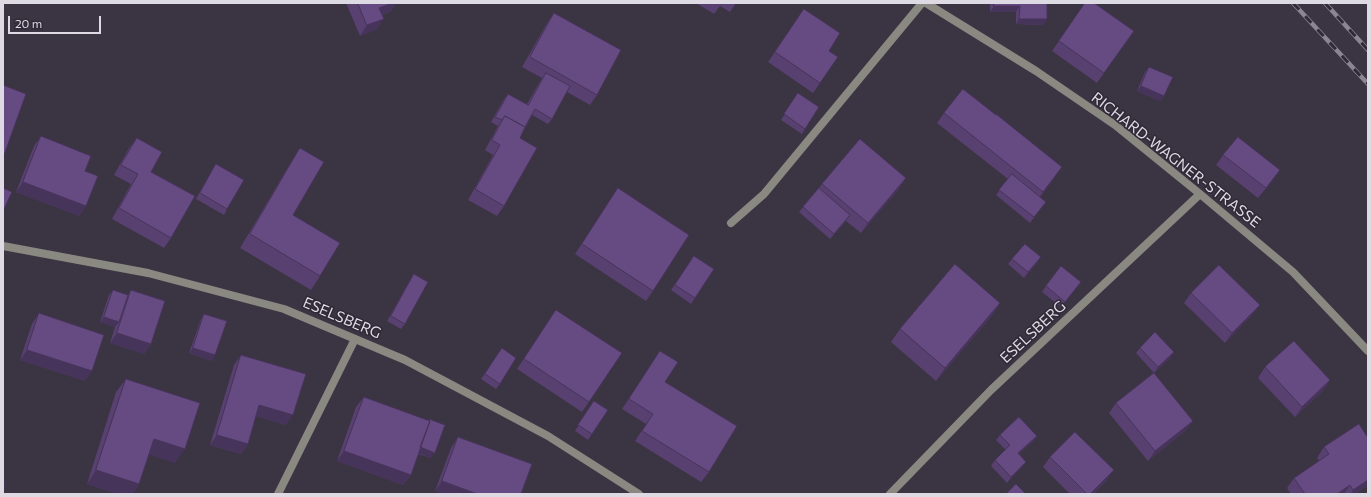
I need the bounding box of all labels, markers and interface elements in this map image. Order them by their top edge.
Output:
scale bar [10,8,103,34]
text: 20 m [15,16,42,30]
street label: RICHARD-WAGNER-STRASSE [1088,88,1264,232]
street label: ESELSBERG [300,293,384,343]
street label: ESELSBERG [996,297,1070,367]

